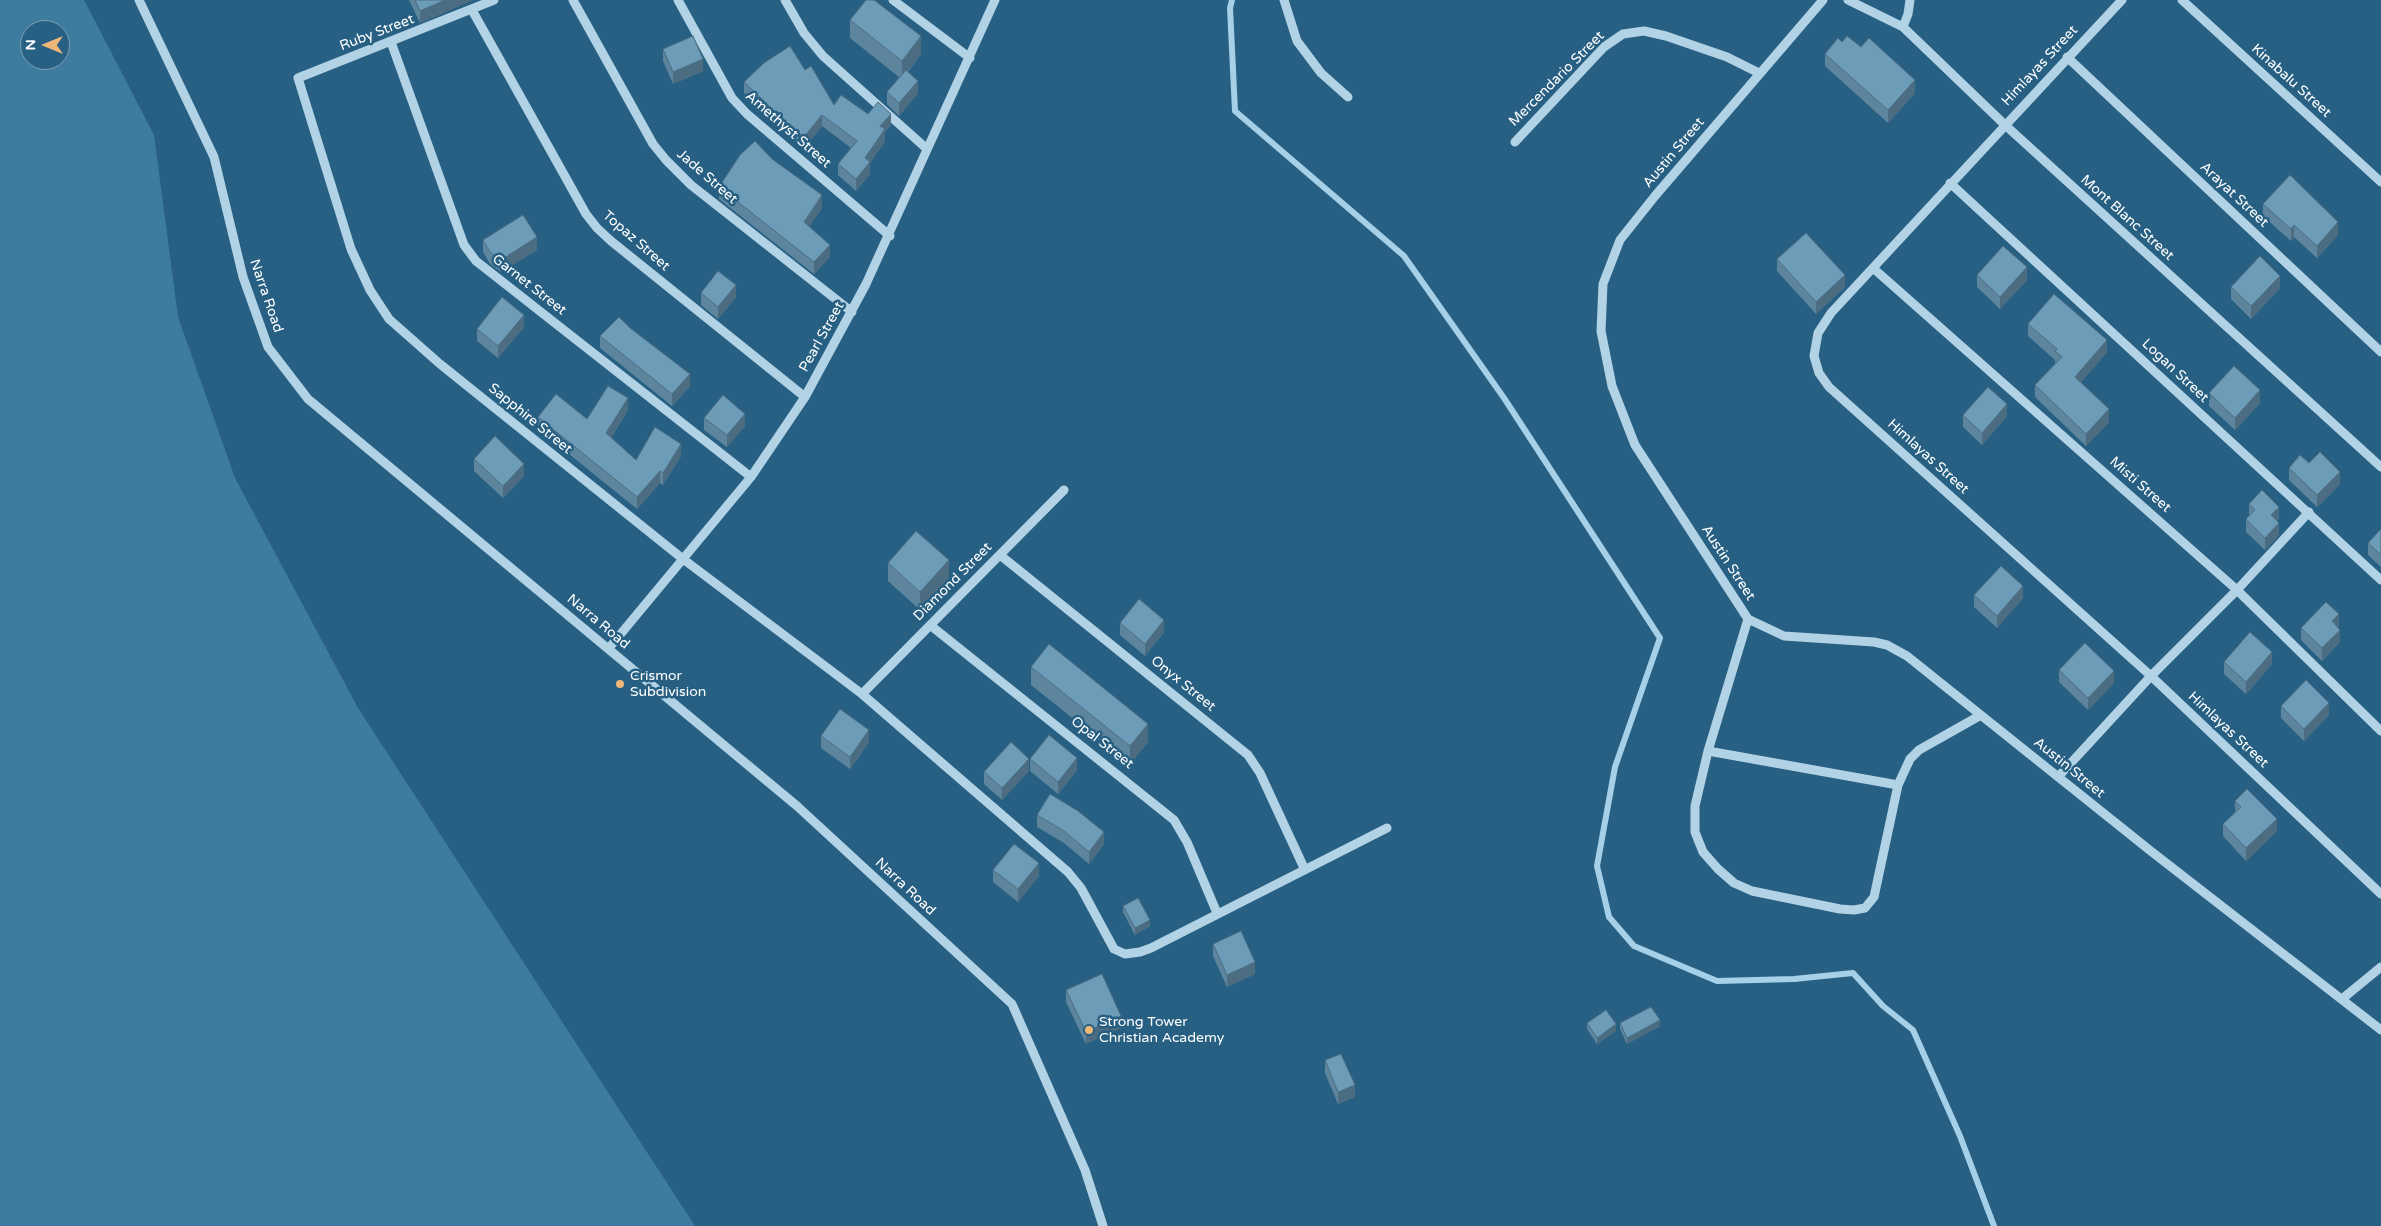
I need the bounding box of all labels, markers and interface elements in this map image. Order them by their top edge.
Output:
street label: Ruby Street [337,11,417,55]
north arrow [20,20,70,70]
street label: Himlayas Street [1999,22,2081,110]
street label: Mercendario Street [1506,28,1608,130]
text: N [22,39,39,51]
street label: Kinabalu Street [2248,41,2334,121]
street label: Amethyst Street [742,88,834,172]
street label: Austin Street [1640,114,1708,192]
street label: Jade Street [673,146,741,208]
street label: Arayat Street [2196,159,2272,231]
street label: Mont Blanc Street [2077,172,2177,264]
street label: Topaz Street [599,207,673,275]
street label: Garnet Street [489,251,569,319]
street label: Narra Road [246,257,286,335]
street label: Pearl Street [796,299,848,375]
street label: Logan Street [2138,336,2212,406]
street label: Sapphire Street [485,380,575,458]
street label: Himlayas Street [1884,416,1972,498]
street label: Misti Street [2106,454,2174,516]
street label: Austin Street [1697,522,1759,604]
street label: Diamond Street [910,539,996,625]
street label: Narra Road [563,591,633,653]
street label: Onyx Street [1147,653,1219,715]
place label: Crismor Subdivision [630,668,706,700]
marker: Crismor Subdivision [614,678,626,690]
street label: Himlayas Street [2184,689,2272,771]
street label: Opal Street [1067,713,1137,773]
street label: Austin Street [2030,734,2108,802]
street label: Narra Road [871,855,939,919]
place label: Strong Tower Christian Academy [1099,1014,1224,1046]
marker: Strong Tower Christian Academy [1083,1024,1095,1036]

